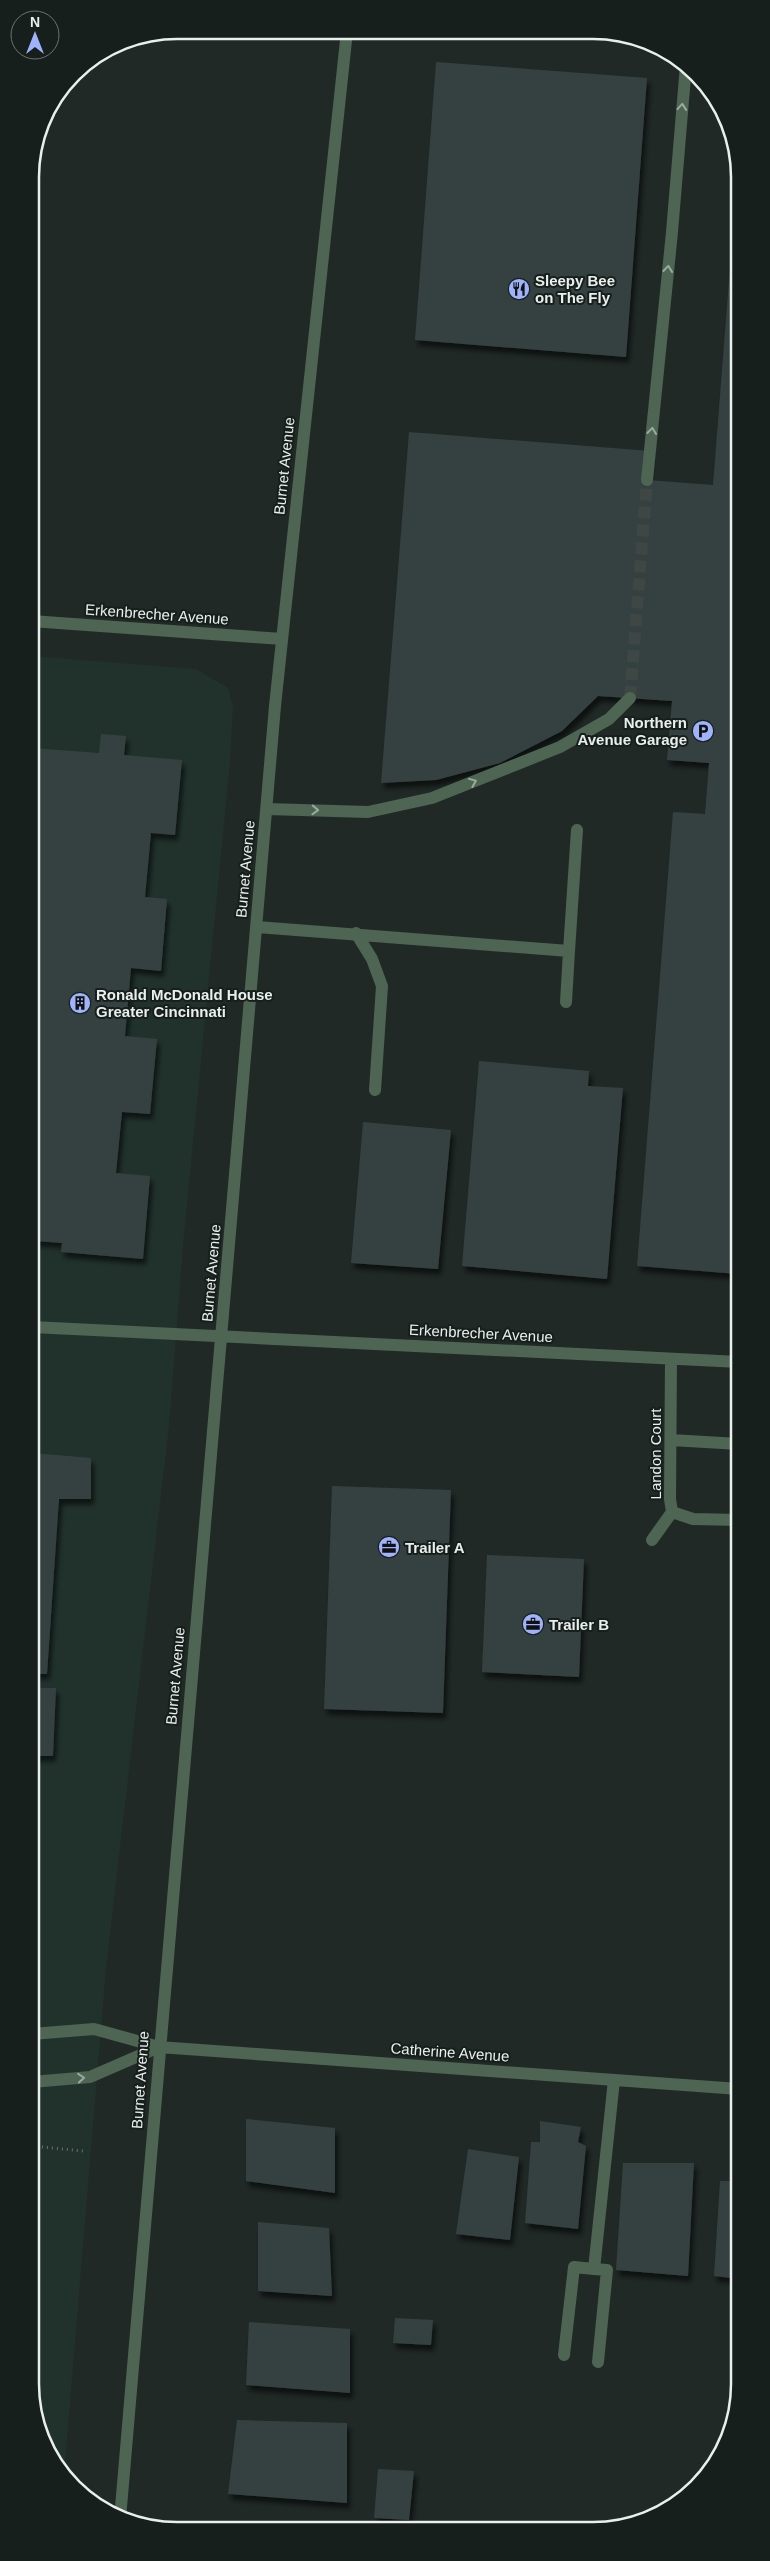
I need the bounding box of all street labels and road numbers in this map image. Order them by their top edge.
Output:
street label: Burnet Avenue [270,416,298,516]
street label: Erkenbrecher Avenue [85,600,229,628]
street label: Burnet Avenue [232,819,258,919]
street label: Burnet Avenue [198,1223,224,1323]
street label: Erkenbrecher Avenue [409,1321,553,1345]
street label: Landon Court [647,1408,664,1499]
street label: Burnet Avenue [162,1626,188,1726]
street label: Burnet Avenue [128,2030,152,2130]
street label: Catherine Avenue [390,2039,510,2065]

